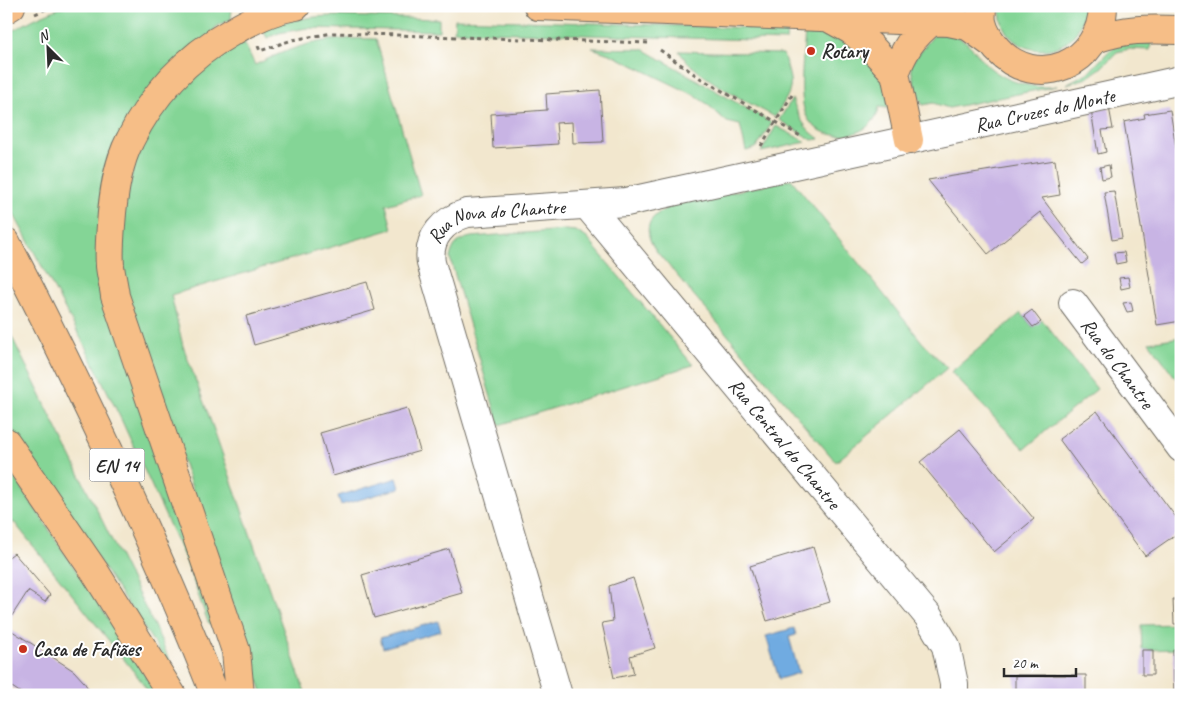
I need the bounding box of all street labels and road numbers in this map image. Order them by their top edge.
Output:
street label: Rua Cruzes do Monte [972,83,1118,138]
street label: Rua Nova do Chantre [422,194,567,248]
street label: Rua do Chantre [1075,313,1160,415]
street label: Rua Central do Chantre [723,373,847,515]
road number: EN 14 [90,448,144,482]

